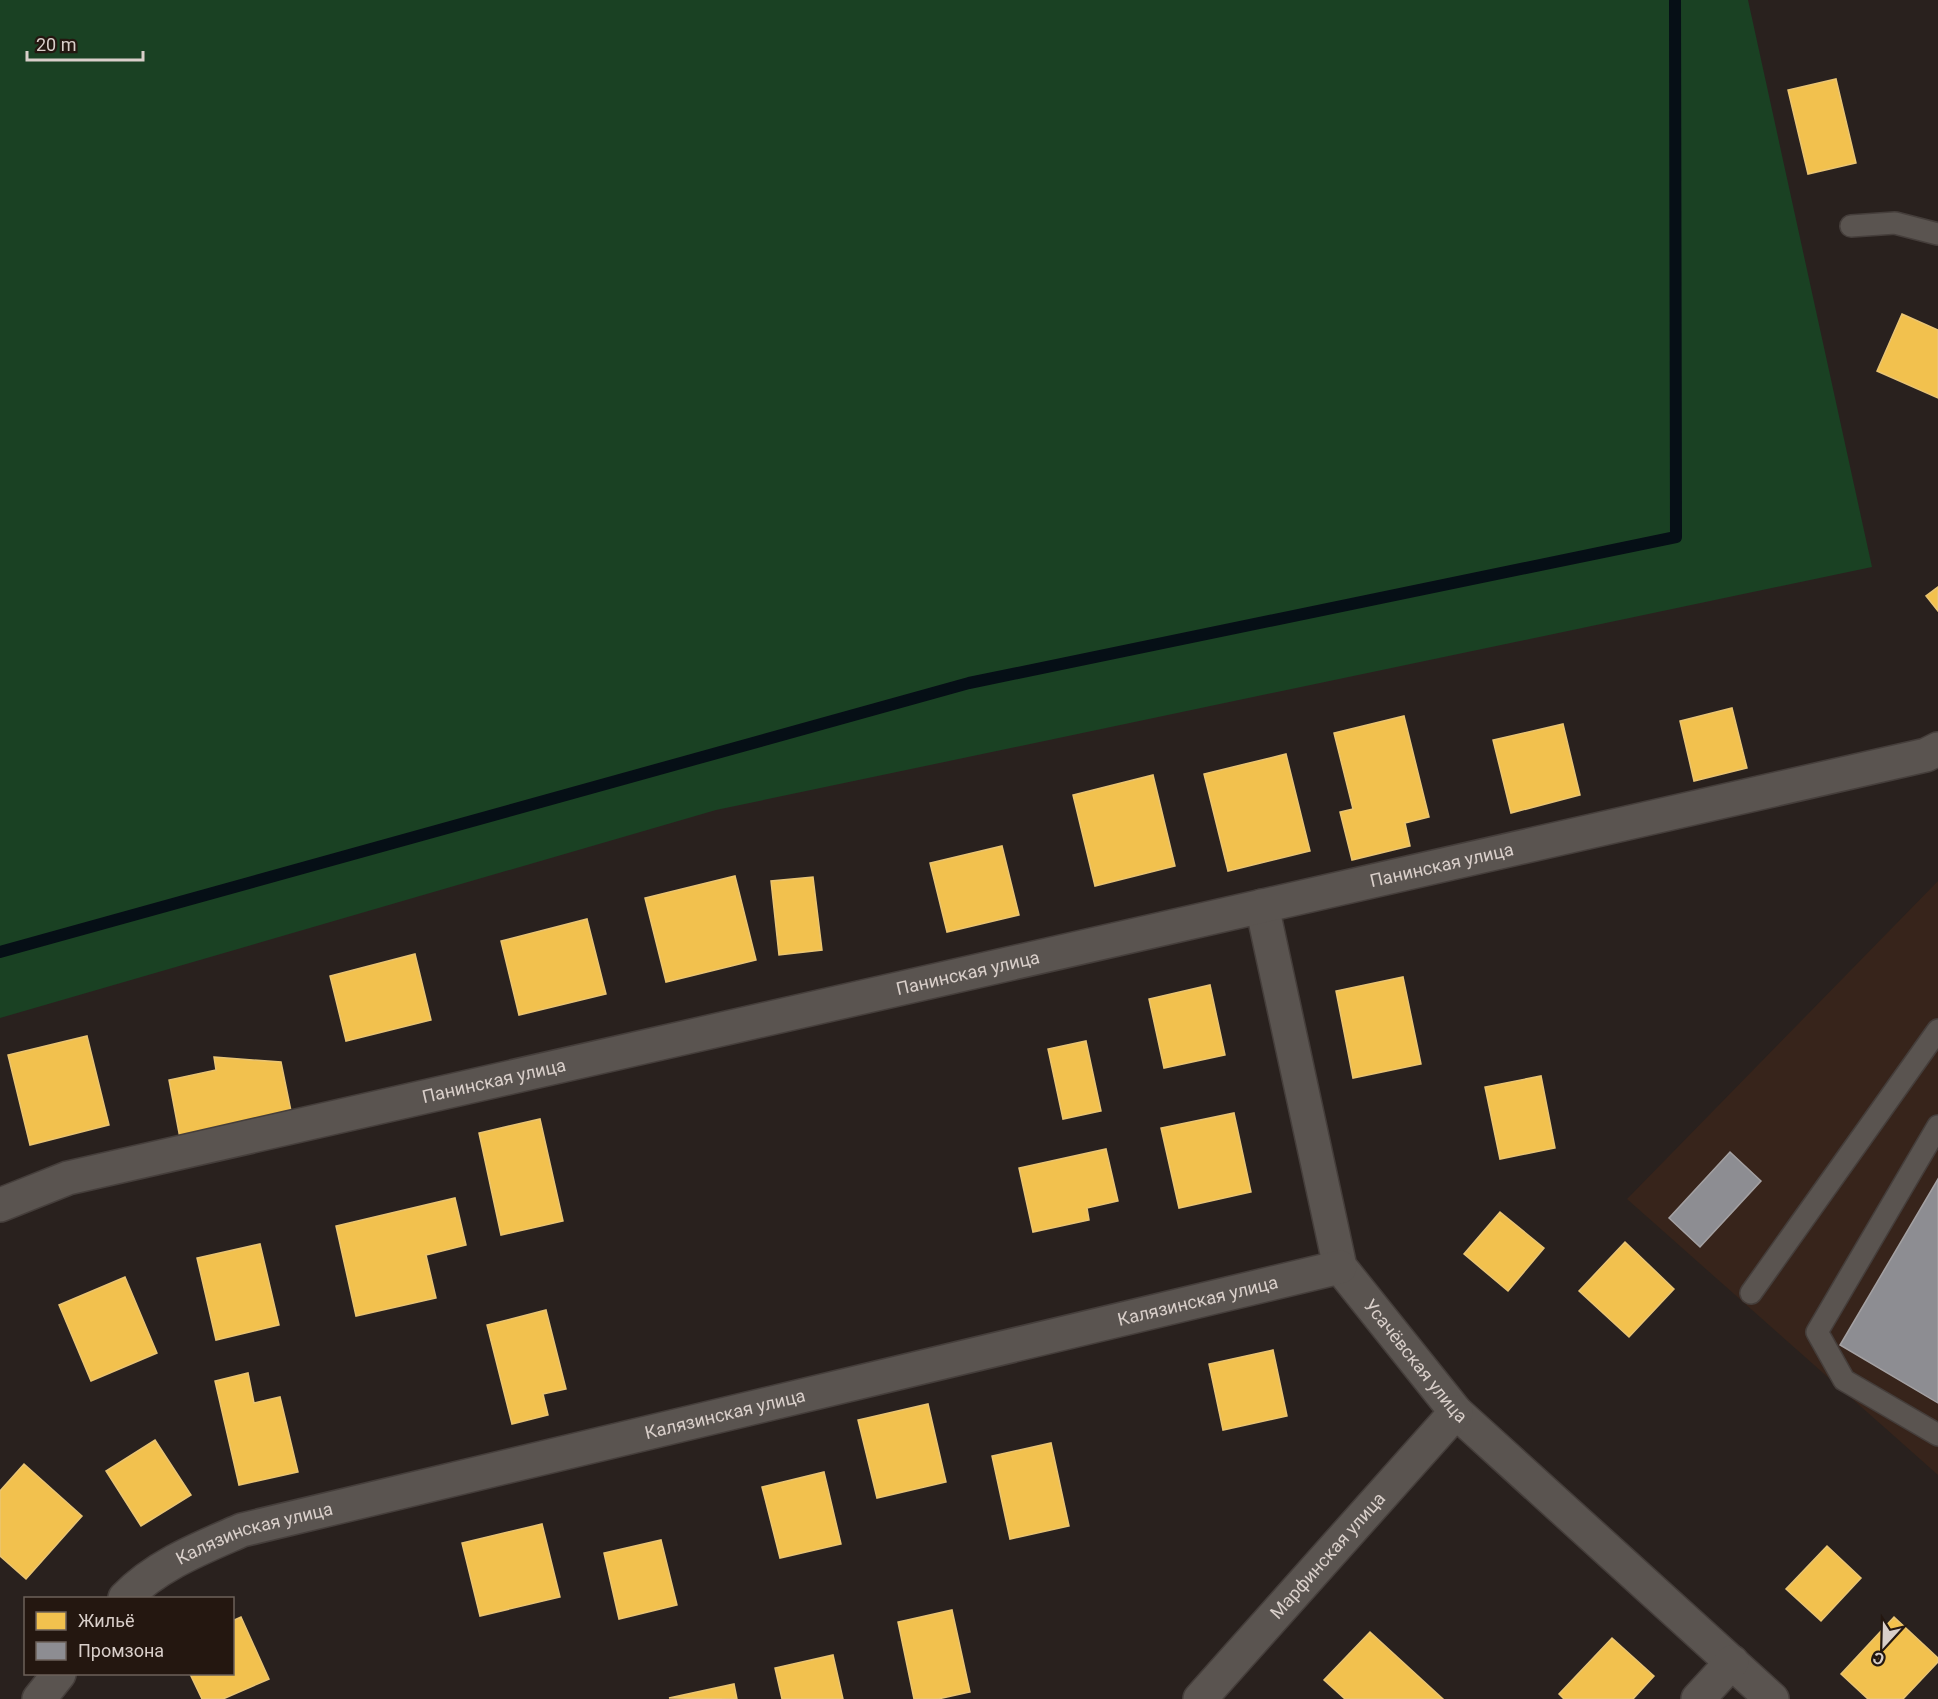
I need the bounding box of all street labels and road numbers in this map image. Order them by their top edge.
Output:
street label: Панинская улица [1368,838,1515,891]
street label: Панинская улица [894,946,1041,999]
street label: Панинская улица [420,1054,568,1107]
street label: Калязинская улица [1115,1271,1280,1330]
street label: Усачёвская улица [1360,1295,1472,1427]
street label: Калязинская улица [643,1384,807,1443]
street label: Марфинская улица [1266,1488,1389,1623]
street label: Калязинская улица [172,1498,335,1569]

